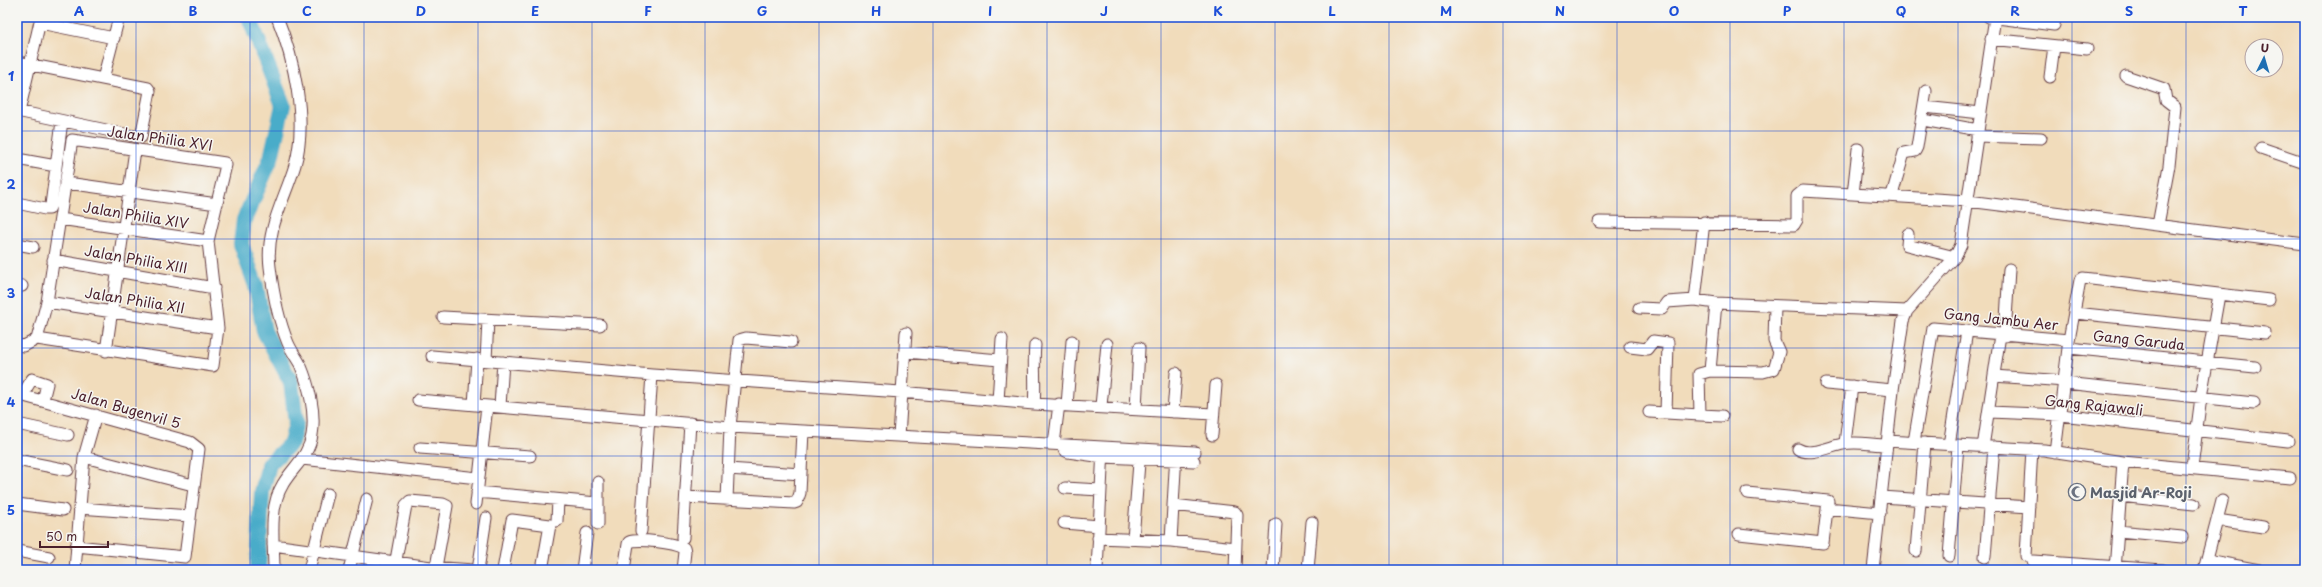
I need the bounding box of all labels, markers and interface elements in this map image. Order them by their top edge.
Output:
text: A [74,1,84,20]
text: B [189,1,198,20]
text: C [302,1,312,20]
text: D [416,1,426,20]
text: E [531,1,539,20]
text: F [644,1,652,20]
text: G [757,1,767,20]
text: H [871,1,881,20]
text: I [988,1,992,20]
text: J [1100,1,1108,20]
text: K [1213,1,1223,20]
text: L [1328,1,1336,20]
text: M [1440,1,1452,20]
text: N [1555,1,1565,20]
text: O [1669,1,1679,20]
text: P [1783,1,1792,20]
text: Q [1896,1,1906,20]
text: R [2010,1,2020,20]
text: S [2125,1,2133,20]
text: T [2239,1,2248,20]
north arrow [2244,38,2284,78]
text: U [2260,39,2270,56]
text: 1 [8,66,14,85]
street label: Jalan Philia XVI [106,120,214,156]
text: 2 [6,174,16,193]
street label: Jalan Philia XIV [82,196,190,234]
street label: Jalan Philia XIII [83,240,189,278]
street label: Jalan Philia XII [83,282,187,318]
text: 3 [7,283,16,302]
street label: Gang Jambu Aer [1943,303,2060,336]
street label: Gang Garuda [2092,325,2186,355]
street label: Jalan Bugenvil 5 [69,382,183,434]
street label: Gang Rajawali [2044,389,2144,421]
text: 4 [7,392,16,411]
mosque icon: Masjid Ar-Roji [2067,482,2087,502]
place label: Masjid Ar-Roji [2090,482,2192,503]
text: 5 [7,500,15,519]
scale bar [40,523,108,549]
text: 50 m [46,527,77,545]

